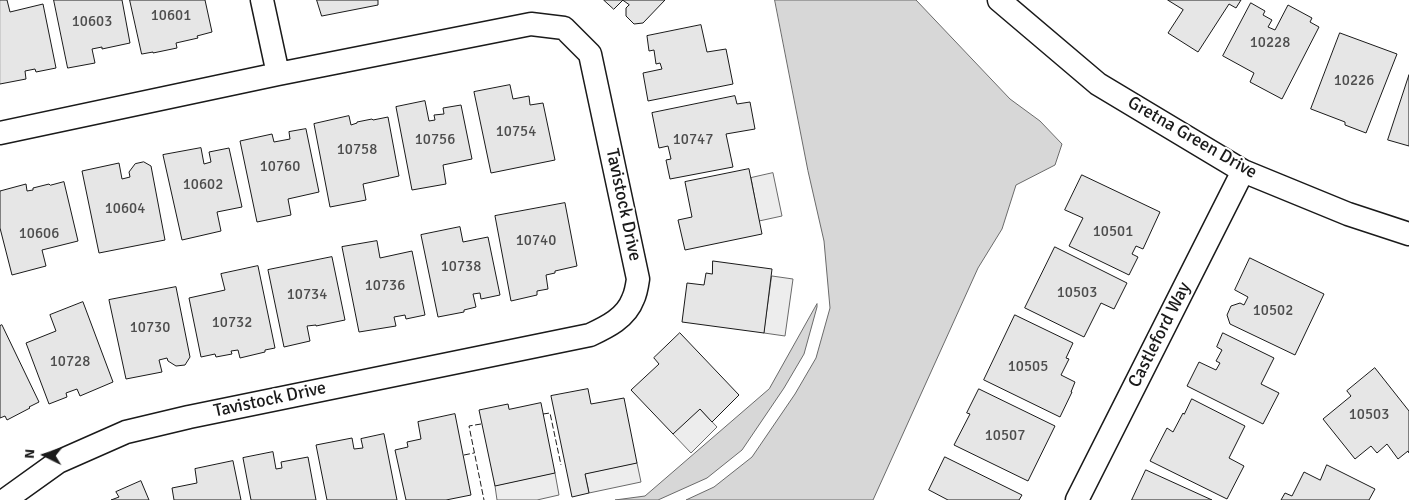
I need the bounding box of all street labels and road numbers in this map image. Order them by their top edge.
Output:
street label: Gretna Green Drive [1123,92,1261,184]
street label: Tavistock Drive [601,147,645,263]
street label: Castleford Way [1124,279,1196,391]
street label: Tavistock Drive [212,378,328,422]

